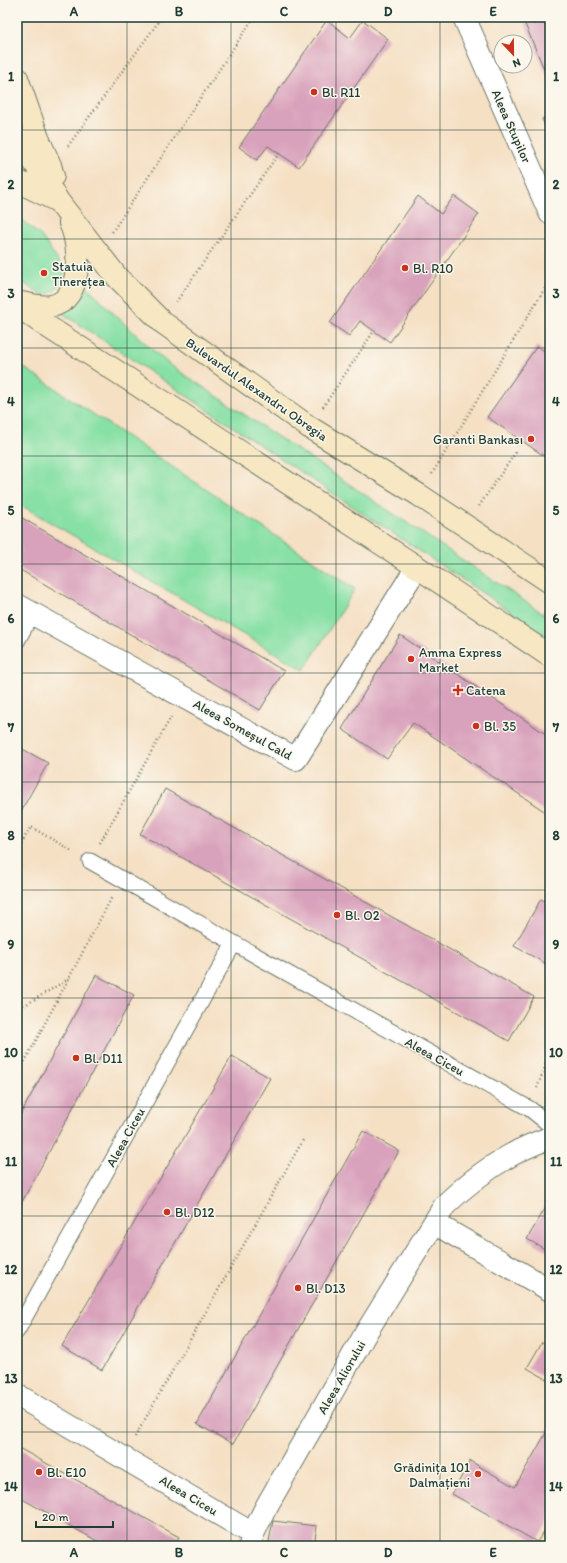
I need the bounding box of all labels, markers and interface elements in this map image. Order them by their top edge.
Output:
text: A [69,4,79,19]
text: B [175,4,184,19]
text: C [280,4,289,19]
text: D [384,4,393,19]
text: E [489,4,497,19]
north arrow [493,34,533,74]
text: N [511,55,522,70]
text: 1 [8,69,14,84]
text: 1 [553,69,559,84]
place label: Bl. R11 [322,85,360,100]
marker: Bl. R11 [309,87,319,97]
street label: Aleea Stupilor [489,87,534,165]
text: 2 [8,177,15,192]
text: 2 [553,177,560,192]
place label: Statuia Tinerețea [52,259,105,289]
place label: Bl. R10 [413,261,453,276]
marker: Bl. R10 [400,263,410,273]
marker: Statuia Tinerețea [39,268,49,278]
text: 3 [7,286,15,301]
text: 3 [552,286,560,301]
street label: Bulevardul Alexandru Obregia [183,335,331,444]
text: 4 [7,394,15,409]
text: 4 [552,394,560,409]
place label: Garanti Bankası [433,432,523,447]
marker: Garanti Bankası [526,434,536,444]
text: 5 [8,503,15,518]
text: 5 [553,503,560,518]
text: 6 [8,611,15,626]
text: 6 [553,611,560,626]
place label: Amma Express Market [419,645,502,675]
marker: Amma Express Market [406,654,416,664]
place label: Catena [466,683,506,698]
marker: Catena [453,685,463,695]
street label: Aleea Someșul Cald [191,696,295,763]
place label: Bl. 35 [484,719,516,734]
text: 7 [7,720,15,735]
text: 7 [552,720,560,735]
marker: Bl. 35 [471,721,481,731]
text: 8 [7,828,15,843]
text: 8 [552,828,560,843]
place label: Bl. O2 [345,908,380,923]
marker: Bl. O2 [332,910,342,920]
text: 9 [8,937,15,952]
text: 9 [553,937,560,952]
street label: Aleea Ciceu [403,1034,467,1079]
text: 10 [4,1045,18,1060]
text: 10 [549,1045,563,1060]
place label: Bl. D11 [84,1051,123,1066]
marker: Bl. D11 [71,1053,81,1063]
street label: Aleea Ciceu [103,1105,148,1169]
text: 11 [5,1154,17,1169]
text: 11 [550,1154,562,1169]
place label: Bl. D12 [175,1205,214,1220]
marker: Bl. D12 [162,1207,172,1217]
text: 12 [5,1262,18,1277]
text: 12 [550,1262,563,1277]
place label: Bl. D13 [306,1281,346,1296]
marker: Bl. D13 [293,1283,303,1293]
street label: Aleea Aliorului [314,1338,369,1417]
text: 13 [4,1371,18,1386]
text: 13 [549,1371,563,1386]
place label: Grădinița 101 Dalmațieni [393,1460,470,1490]
place label: Bl. E10 [47,1465,86,1480]
marker: Bl. E10 [34,1467,44,1477]
marker: Grădinița 101 Dalmațieni [473,1469,483,1479]
street label: Aleea Ciceu [157,1472,221,1519]
text: 14 [4,1479,18,1494]
text: 14 [549,1479,563,1494]
scale bar [36,1503,113,1529]
text: 20 m [42,1510,69,1524]
text: A [69,1545,79,1560]
text: B [175,1545,184,1560]
text: C [280,1545,289,1560]
text: D [384,1545,393,1560]
text: E [489,1545,497,1560]

